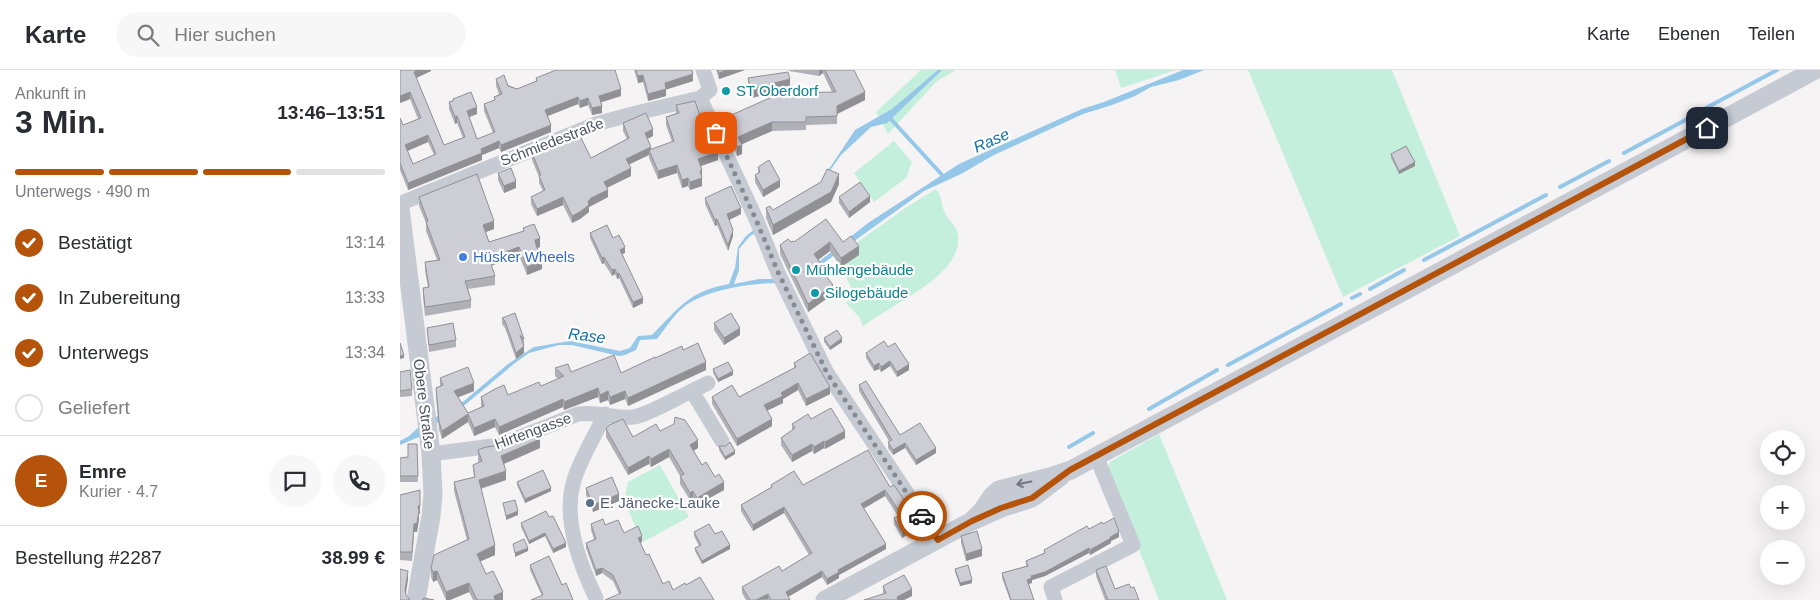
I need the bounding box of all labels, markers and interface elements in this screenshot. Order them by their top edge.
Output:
search box [116,12,466,57]
text: Karte [25,21,86,48]
icon: search [134,21,162,49]
text: Hier suchen [174,24,276,45]
text: Karte [1587,24,1630,44]
text: Ebenen [1658,24,1720,44]
text: Teilen [1748,24,1795,44]
place label: ST Oberdorf [736,82,819,99]
text: Ankunft in [15,85,86,102]
marker: ST Oberdorf [720,85,732,97]
text: 13:46–13:51 [277,102,385,123]
text: 3 Min. [15,104,106,140]
pin [1686,107,1728,149]
pin [695,112,737,154]
street label: Schmiedestraße [498,114,606,169]
icon: home [1693,114,1721,142]
icon: bag [702,119,730,147]
water label: Rase [971,125,1012,156]
text: Unterwegs · 490 m [15,183,150,200]
icon: check [15,229,43,257]
text: Bestätigt [58,232,132,253]
text: 13:14 [345,234,385,251]
place label: Hüsker Wheels [473,248,575,265]
marker: Hüsker Wheels [457,251,469,263]
place label: Mühlengebäude [806,261,914,278]
marker: Mühlengebäude [790,264,802,276]
icon: check [15,284,43,312]
place label: Silogebäude [825,284,908,301]
text: In Zubereitung [58,287,181,308]
marker: Silogebäude [809,287,821,299]
text: 13:33 [345,289,385,306]
water label: Rase [567,325,607,346]
icon: check [15,339,43,367]
text: Unterwegs [58,342,149,363]
text: 13:34 [345,344,385,361]
street label: Obere Straße [411,358,438,450]
text: Geliefert [58,397,130,418]
street label: Hirtengasse [492,409,573,452]
map controls [1760,430,1805,585]
button: locate [1760,430,1805,475]
button: chat [269,455,321,507]
button: phone [333,455,385,507]
text: Emre [79,461,127,482]
text: E [35,470,47,491]
one-way arrow [1016,479,1032,489]
text: Kurier · 4.7 [79,483,158,500]
button: + [1760,485,1805,530]
courier [897,491,947,541]
place label: E. Jänecke-Lauke [600,494,720,511]
marker: E. Jänecke-Lauke [584,497,596,509]
icon: car [908,502,936,530]
button: − [1760,540,1805,585]
text: Bestellung #2287 [15,547,162,568]
text: 38.99 € [322,547,385,568]

